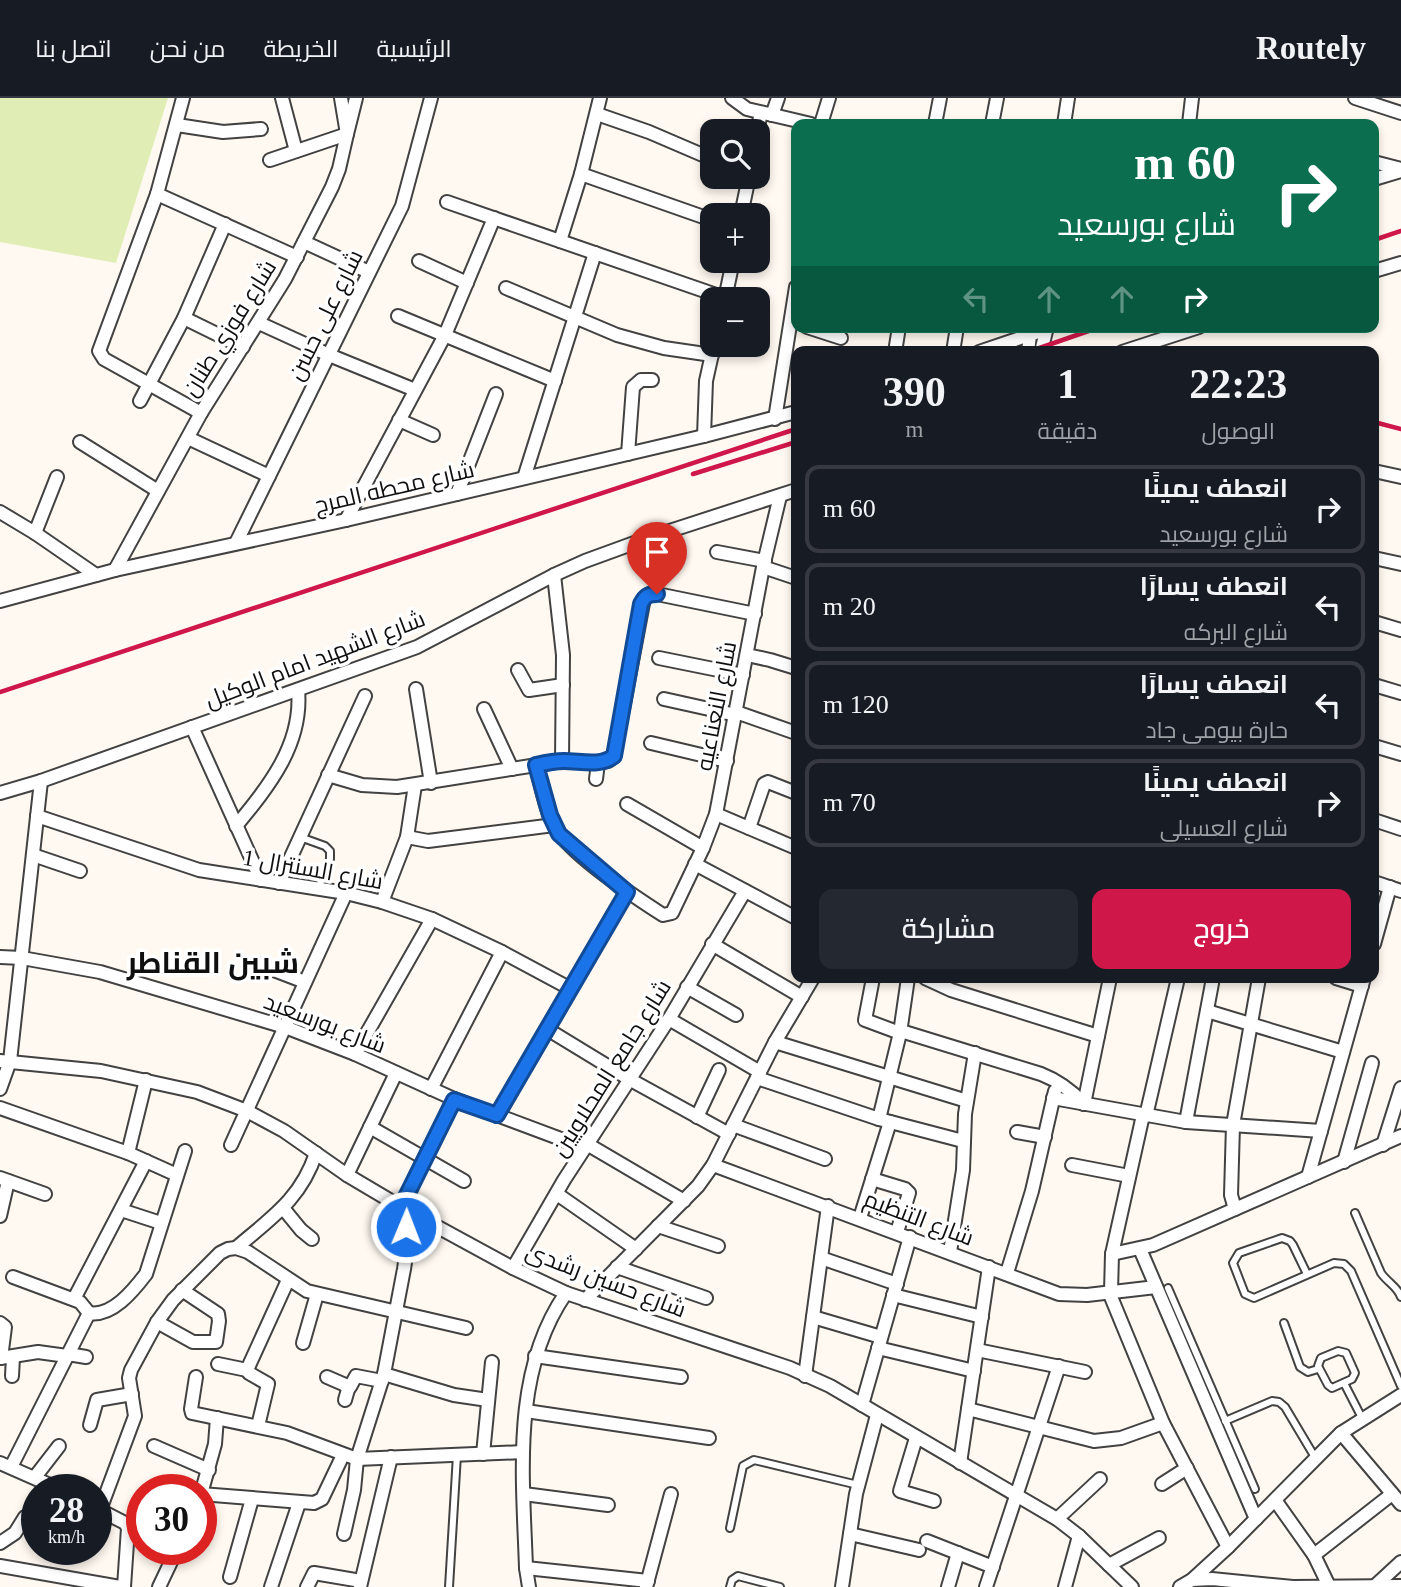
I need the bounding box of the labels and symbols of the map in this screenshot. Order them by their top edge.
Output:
street label: شارع على حسن [283,246,371,386]
street label: شارع فوزي طنان [178,256,286,404]
street label: شارع محطه المرج [312,457,477,521]
pin [627,522,687,594]
street label: شارع الشهيد امام الوكيل [202,606,430,716]
street label: شارع النعناعيه [692,639,744,774]
street label: شارع السنترال 1 [240,845,385,897]
district label: شبين القناطر [126,946,299,981]
street label: شارع جامع المحلاويين [547,975,679,1163]
street label: شارع بورسعيد [259,989,389,1061]
street label: شارع التنظيم [859,1186,977,1254]
position arrow [369,1190,443,1264]
street label: شارع حسين رشدى [521,1238,689,1325]
speed limit sign: 30 [126,1474,217,1565]

